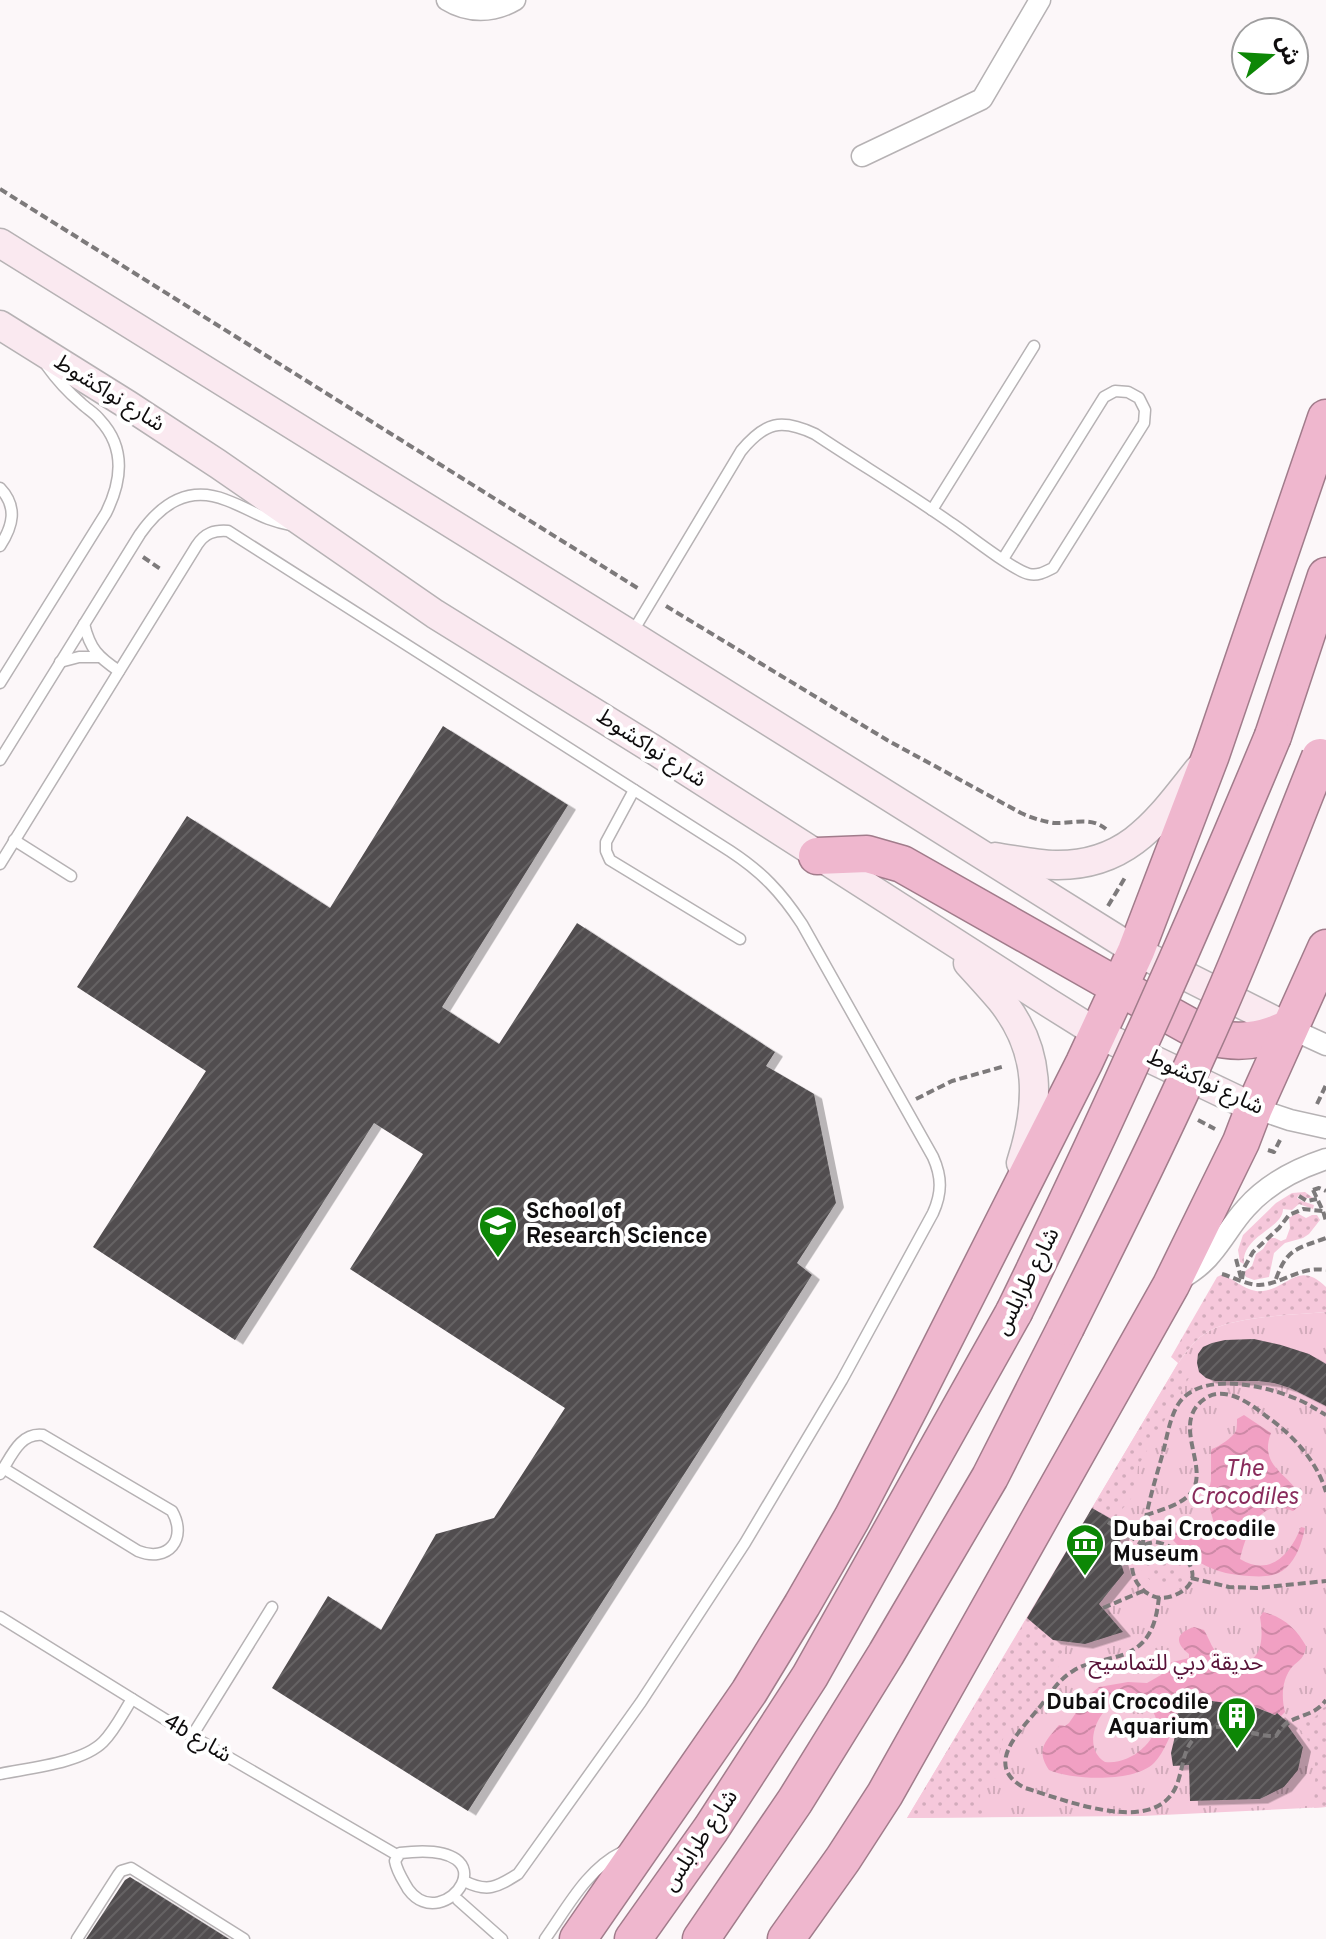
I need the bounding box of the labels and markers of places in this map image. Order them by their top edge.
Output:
place label: School of Research Science [526,1199,708,1251]
school or university icon: School of Research Science [477,1204,519,1259]
place label: Dubai Crocodile Museum [1113,1517,1276,1569]
museum icon: Dubai Crocodile Museum [1064,1522,1106,1577]
place label: Dubai Crocodile Aquarium [1046,1690,1209,1742]
building icon: Dubai Crocodile Aquarium [1216,1695,1258,1750]

